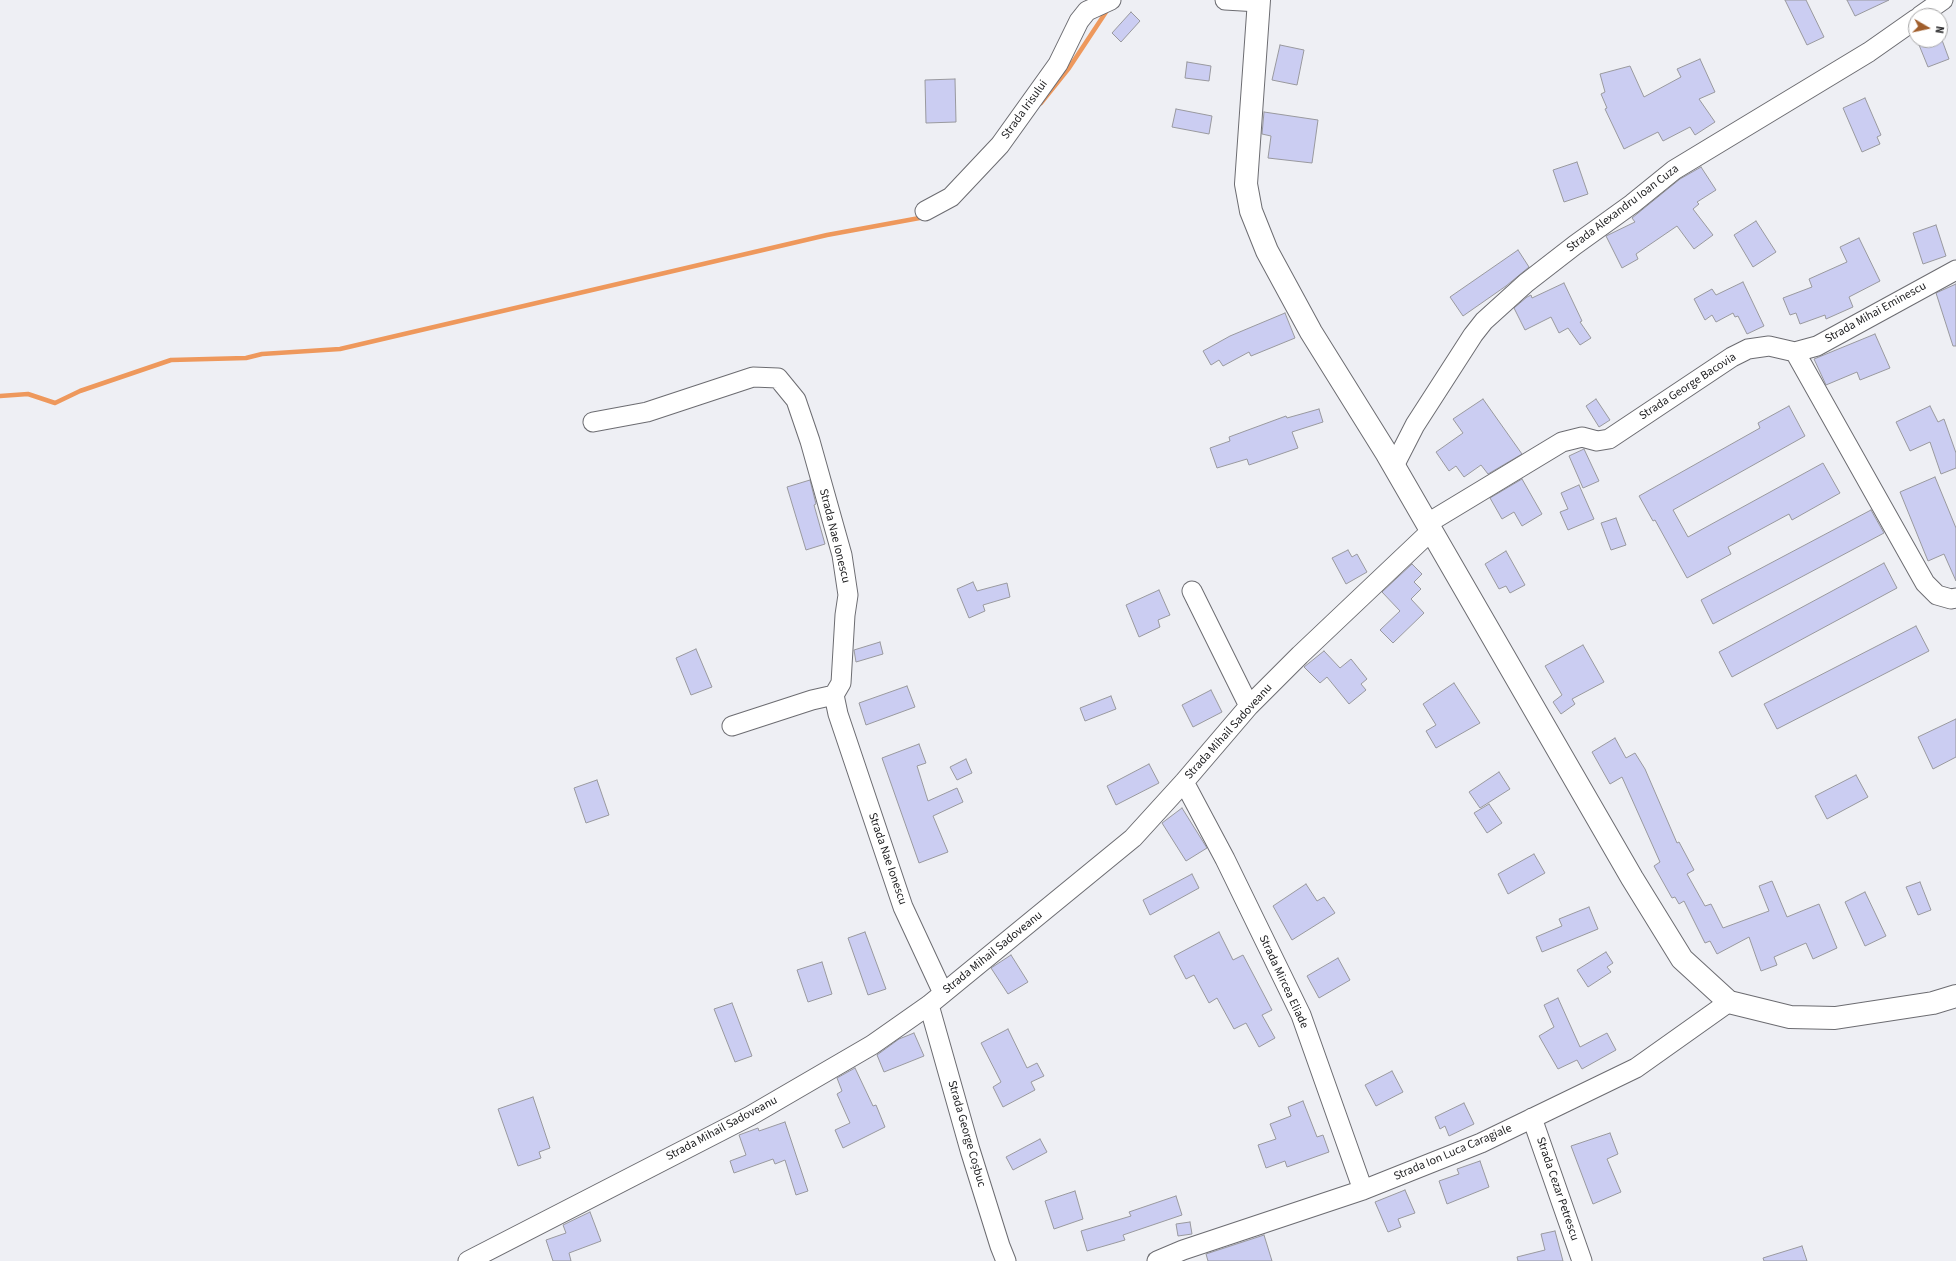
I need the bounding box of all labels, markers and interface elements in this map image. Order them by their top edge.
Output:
north arrow [1908,8,1948,48]
text: N [1931,25,1947,35]
street label: Strada Irisului [999,78,1051,142]
street label: Strada Alexandru Ioan Cuza [1564,162,1682,256]
street label: Strada Mihai Eminescu [1823,279,1929,347]
street label: Strada George Bacovia [1637,350,1739,424]
street label: Strada Nae Ionescu [815,487,853,585]
street label: Strada Mihail Sadoveanu [1182,681,1276,783]
street label: Strada Nae Ionescu [864,811,910,907]
street label: Strada Mihail Sadoveanu [940,908,1046,998]
street label: Strada Mircea Eliade [1255,933,1311,1031]
street label: Strada George Coșbuc [944,1079,988,1189]
street label: Strada Mihail Sadoveanu [664,1094,780,1164]
street label: Strada Ion Luca Caragiale [1392,1122,1514,1184]
street label: Strada Cezar Petrescu [1532,1135,1582,1243]

